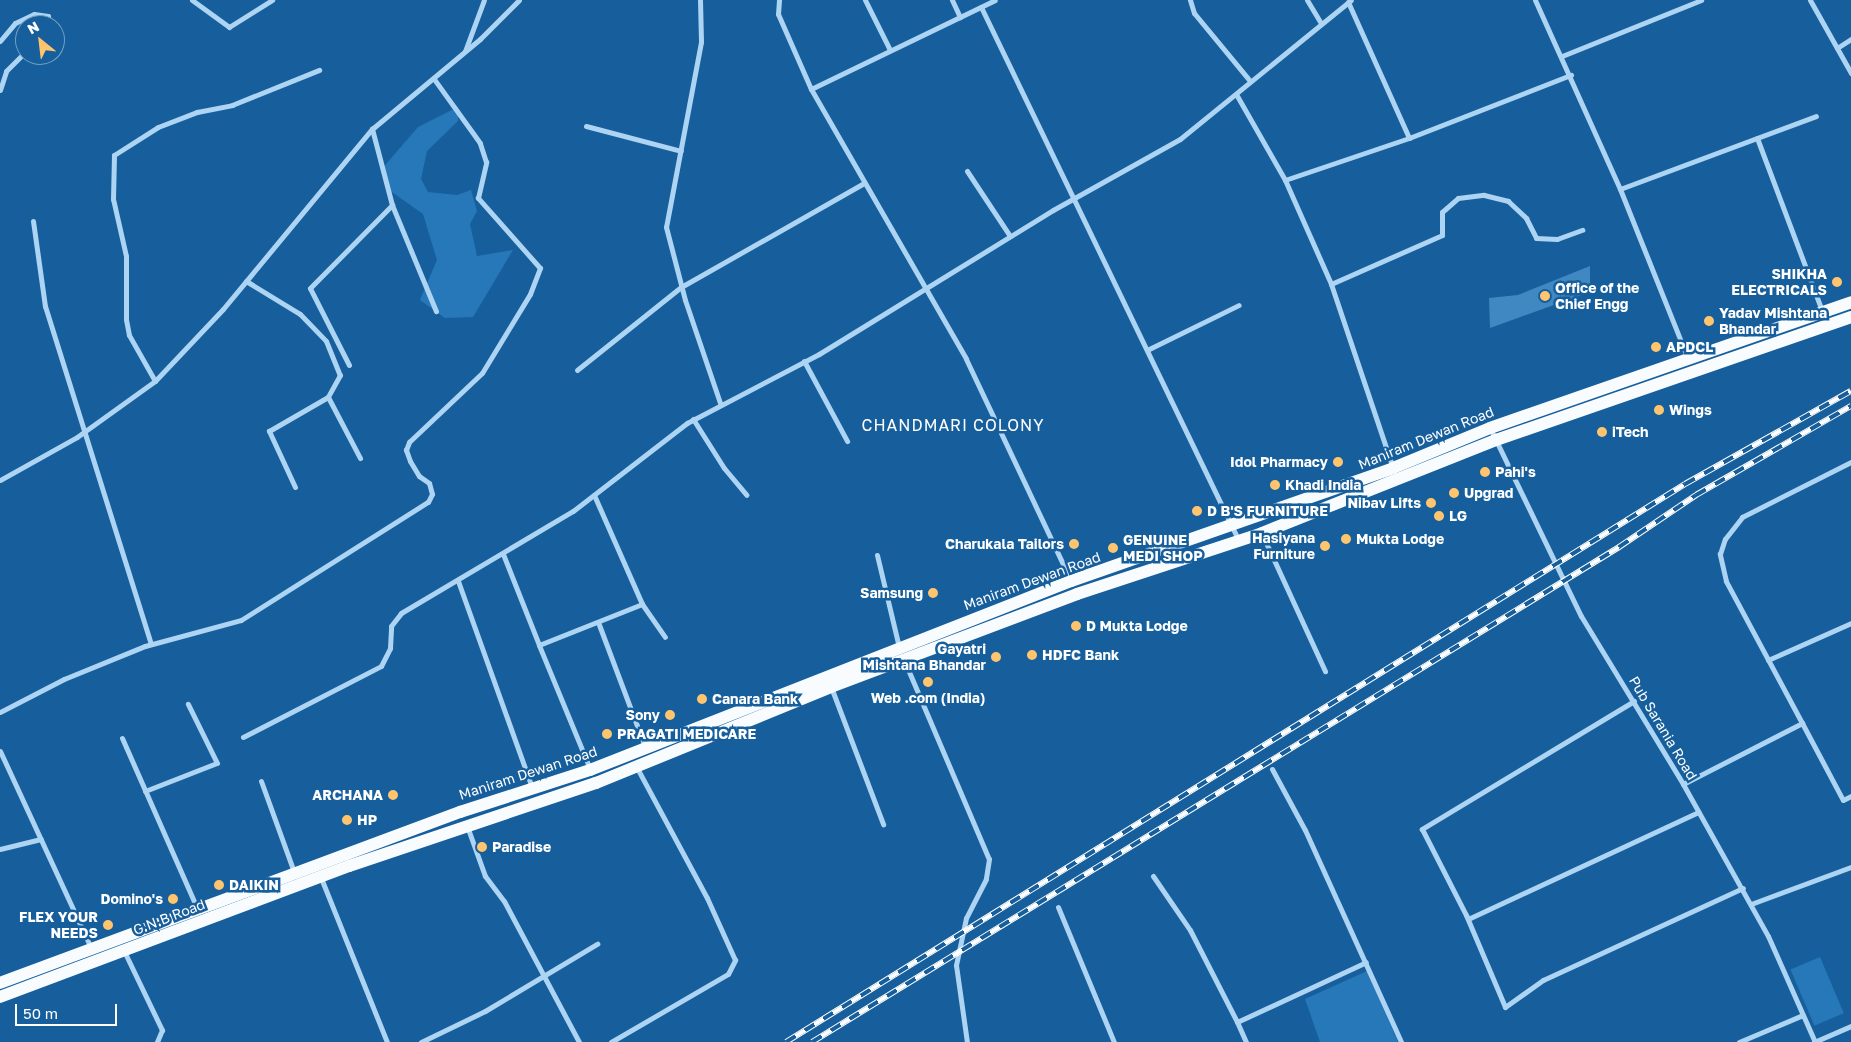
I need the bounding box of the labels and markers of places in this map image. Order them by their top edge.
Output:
place label: SHIKHA ELECTRICALS [1731,266,1827,298]
marker: SHIKHA ELECTRICALS [1831,276,1843,288]
place label: Office of the Chief Engg [1555,280,1639,312]
marker: Office of the Chief Engg [1539,290,1551,302]
place label: Yadav Mishtana Bhandar [1719,305,1827,338]
marker: Yadav Mishtana Bhandar [1703,315,1715,327]
place label: APDCL [1666,339,1713,355]
marker: APDCL [1650,341,1662,353]
place label: Wings [1669,402,1712,418]
marker: Wings [1653,404,1665,416]
place label: iTech [1612,424,1649,440]
marker: iTech [1596,426,1608,438]
place label: Idol Pharmacy [1230,454,1328,470]
marker: Idol Pharmacy [1332,456,1344,468]
place label: Pahi's [1495,464,1536,480]
marker: Pahi's [1479,466,1491,478]
place label: Khadi India [1285,477,1361,493]
marker: Khadi India [1269,479,1281,491]
place label: Upgrad [1464,485,1513,501]
marker: Upgrad [1448,487,1460,499]
place label: Nibav Lifts [1347,495,1421,511]
marker: Nibav Lifts [1425,497,1437,509]
place label: D B'S FURNITURE [1207,503,1328,519]
marker: D B'S FURNITURE [1191,505,1203,517]
place label: LG [1449,508,1467,524]
marker: LG [1433,510,1445,522]
place label: Hasiyana Furniture [1252,530,1315,562]
place label: Mukta Lodge [1356,531,1444,547]
place label: GENUINE MEDI SHOP [1123,532,1203,564]
marker: Mukta Lodge [1340,533,1352,545]
place label: Charukala Tailors [945,536,1064,552]
marker: Charukala Tailors [1068,538,1080,550]
marker: Hasiyana Furniture [1319,540,1331,552]
marker: GENUINE MEDI SHOP [1107,542,1119,554]
place label: Samsung [860,585,923,601]
marker: Samsung [927,587,939,599]
place label: D Mukta Lodge [1086,618,1188,634]
marker: D Mukta Lodge [1070,620,1082,632]
place label: Gayatri Mishtana Bhandar [862,641,986,674]
place label: HDFC Bank [1042,647,1119,663]
marker: HDFC Bank [1026,649,1038,661]
marker: Gayatri Mishtana Bhandar [990,651,1002,663]
marker: Web .com (India) [922,676,934,688]
place label: Web .com (India) [871,690,985,706]
place label: Canara Bank [712,691,798,707]
marker: Canara Bank [696,693,708,705]
place label: Sony [626,707,660,723]
marker: Sony [664,709,676,721]
place label: PRAGATI MEDICARE [617,726,756,742]
marker: PRAGATI MEDICARE [601,728,613,740]
place label: ARCHANA [312,787,383,803]
marker: ARCHANA [387,789,399,801]
place label: HP [357,812,377,828]
marker: HP [341,814,353,826]
place label: Paradise [492,839,551,855]
marker: Paradise [476,841,488,853]
place label: DAIKIN [229,877,279,893]
marker: DAIKIN [213,879,225,891]
place label: Domino's [101,891,163,907]
marker: Domino's [167,893,179,905]
place label: FLEX YOUR NEEDS [19,909,98,942]
marker: FLEX YOUR NEEDS [102,919,114,931]

